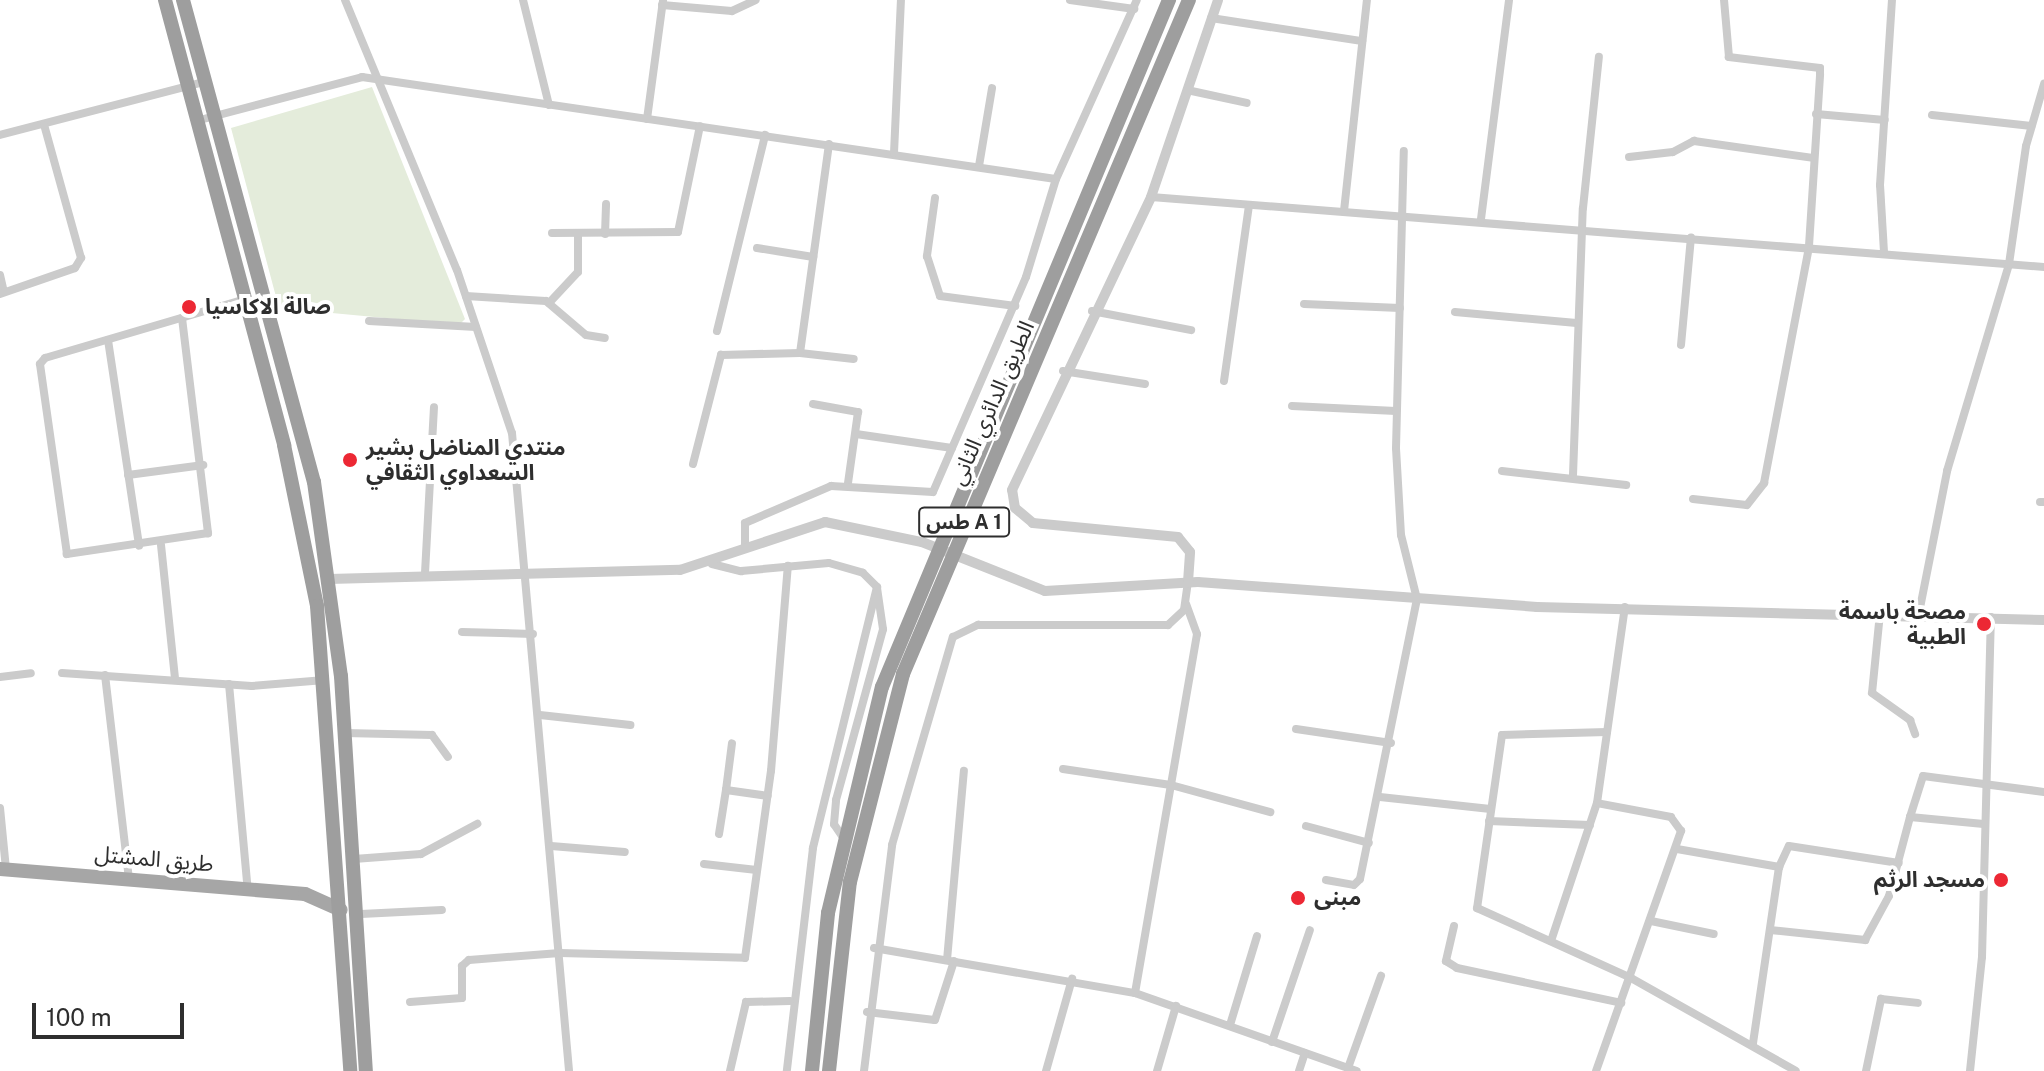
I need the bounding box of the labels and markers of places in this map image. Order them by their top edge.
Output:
place label: صالة الاكاسيا [205,294,331,320]
marker: صالة الاكاسيا [180,298,198,316]
place label: منتدي المناضل بشير السعداوي الثقافي [366,434,566,486]
marker: منتدي المناضل بشير السعداوي الثقافي [341,451,359,469]
place label: مصحة باسمة الطبية [1839,598,1966,650]
marker: مصحة باسمة الطبية [1973,613,1995,635]
place label: مسجد الرثم [1874,867,1985,893]
marker: مسجد الرثم [1992,871,2010,889]
place label: مبنى [1314,885,1361,911]
marker: مبنى [1289,889,1307,907]

